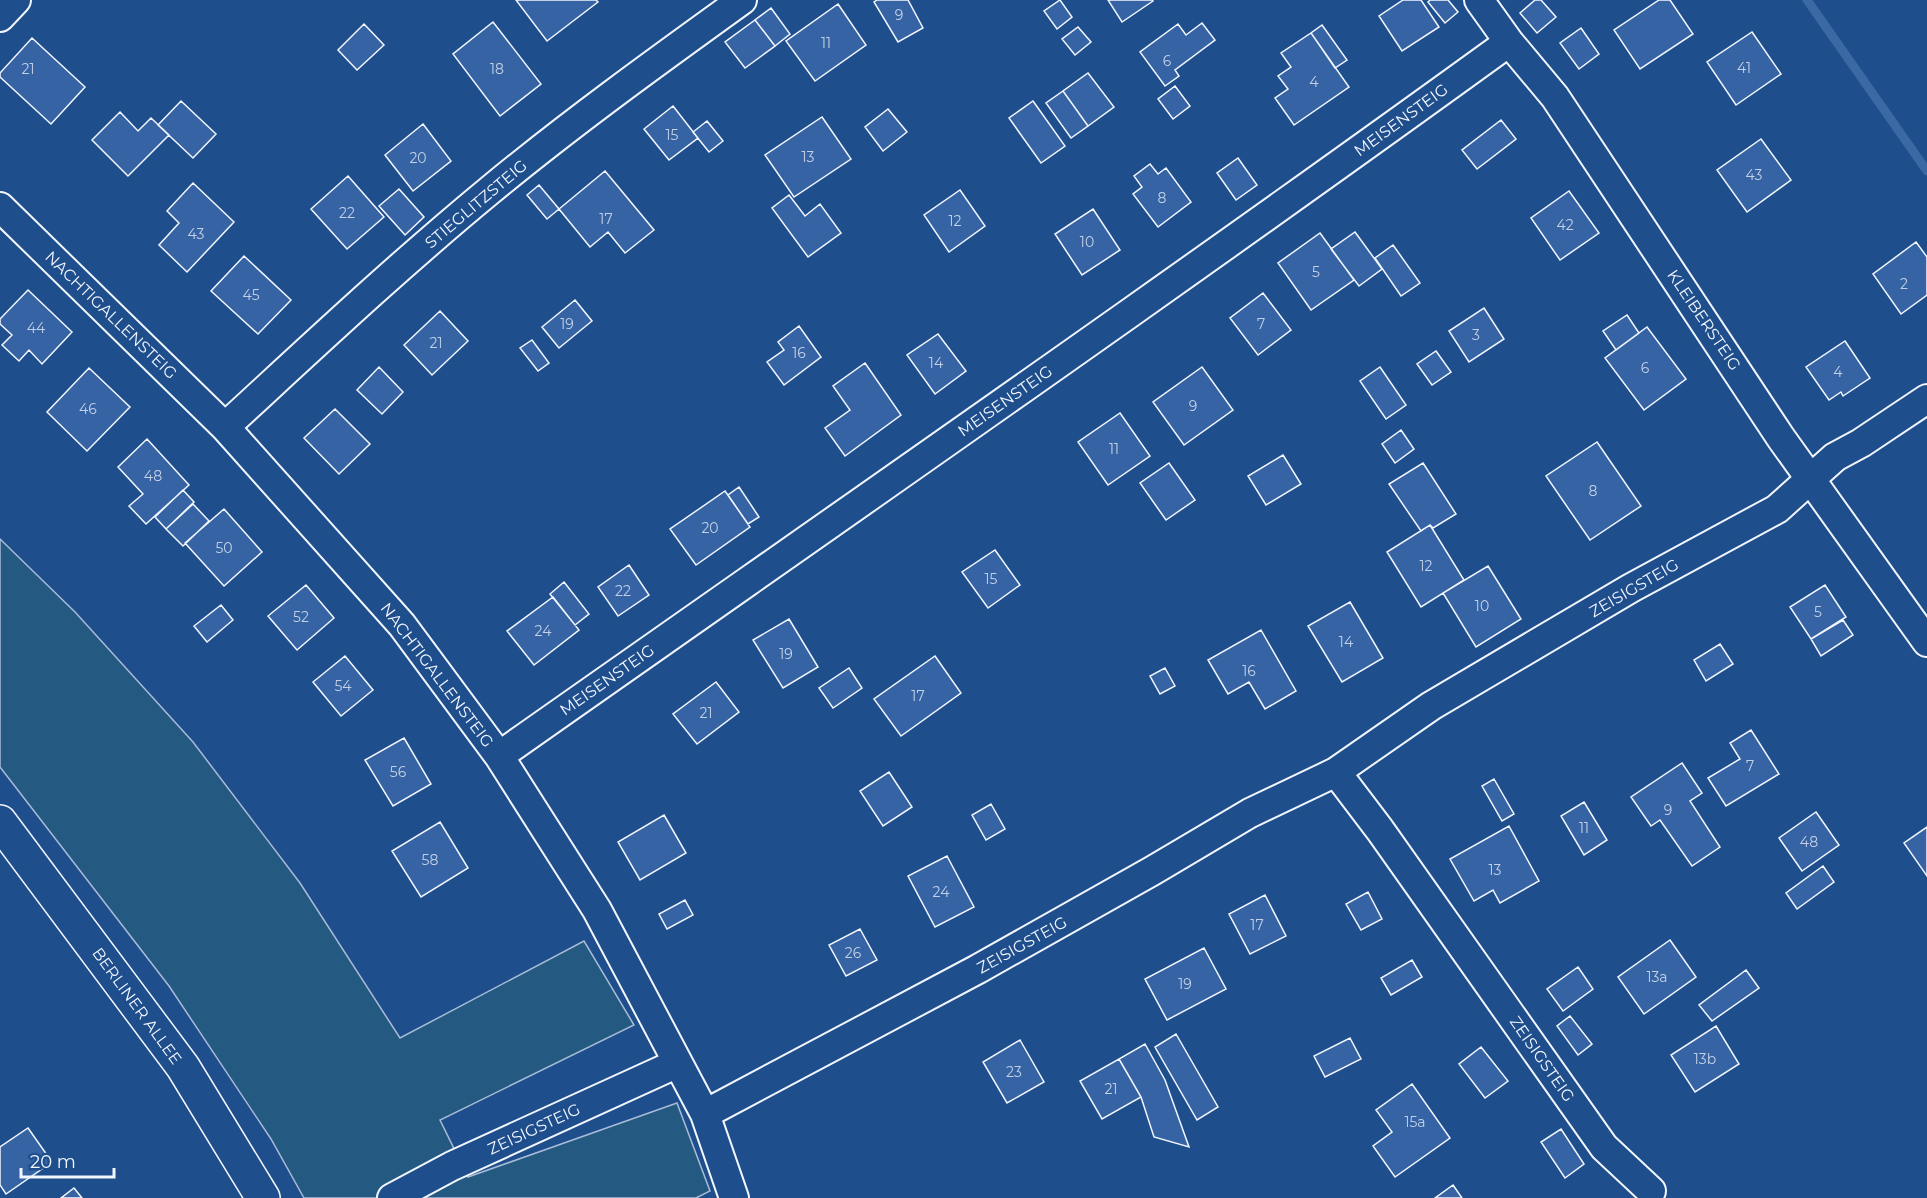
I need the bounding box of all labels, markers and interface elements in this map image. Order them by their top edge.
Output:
house number: 9 [895,6,903,24]
house number: 11 [821,34,831,52]
house number: 6 [1163,52,1172,70]
house number: 41 [1737,59,1751,77]
house number: 21 [21,60,35,78]
house number: 18 [490,60,504,78]
house number: 4 [1309,73,1319,91]
street label: MEISENSTEIG [1350,80,1452,160]
house number: 15 [666,126,679,144]
house number: 13 [802,148,815,166]
house number: 20 [409,149,427,167]
street label: STIEGLITZSTEIG [421,156,531,252]
house number: 43 [1746,166,1763,184]
house number: 8 [1158,189,1167,207]
house number: 22 [339,204,355,222]
house number: 17 [599,210,613,228]
house number: 12 [948,212,962,230]
house number: 42 [1556,216,1574,234]
house number: 43 [188,225,205,243]
house number: 10 [1080,233,1094,251]
street label: NACHTIGALLENSTEIG [41,247,181,383]
house number: 5 [1312,263,1320,281]
street label: KLEIBERSTEIG [1663,266,1745,374]
house number: 2 [1900,275,1908,293]
house number: 45 [242,286,260,304]
house number: 19 [560,315,574,333]
house number: 7 [1257,315,1265,333]
house number: 44 [27,319,46,337]
house number: 3 [1472,326,1480,344]
house number: 21 [429,334,443,352]
house number: 16 [792,344,806,362]
house number: 14 [929,354,944,372]
house number: 6 [1641,359,1650,377]
street label: MEISENSTEIG [954,361,1056,441]
house number: 4 [1833,363,1843,381]
house number: 9 [1189,397,1197,415]
house number: 46 [79,400,97,418]
house number: 11 [1109,440,1119,458]
house number: 48 [144,467,162,485]
house number: 8 [1589,482,1598,500]
house number: 20 [701,519,719,537]
house number: 50 [215,539,233,557]
street label: ZEISIGSTEIG [1586,555,1682,621]
house number: 12 [1419,557,1433,575]
house number: 15 [985,570,998,588]
house number: 22 [615,582,631,600]
house number: 10 [1475,597,1489,615]
street label: NACHTIGALLENSTEIG [376,599,498,751]
house number: 5 [1814,603,1822,621]
house number: 52 [293,608,309,626]
house number: 24 [535,622,552,640]
house number: 14 [1339,633,1354,651]
street label: MEISENSTEIG [556,640,658,720]
house number: 19 [779,645,793,663]
house number: 16 [1242,662,1256,680]
house number: 54 [334,677,352,695]
house number: 17 [911,687,925,705]
house number: 21 [699,704,713,722]
house number: 7 [1746,757,1754,775]
house number: 56 [390,763,407,781]
house number: 9 [1664,801,1672,819]
house number: 11 [1579,819,1589,837]
house number: 48 [1800,833,1818,851]
house number: 58 [422,851,438,869]
house number: 13 [1489,861,1502,879]
house number: 24 [933,883,950,901]
street label: ZEISIGSTEIG [974,913,1070,977]
house number: 17 [1250,916,1264,934]
street label: BERLINER ALLEE [88,944,186,1068]
house number: 26 [845,944,862,962]
house number: 13a [1646,968,1668,986]
house number: 19 [1178,975,1192,993]
street label: ZEISIGSTEIG [1506,1013,1578,1105]
house number: 13b [1694,1050,1716,1068]
house number: 23 [1006,1063,1022,1081]
house number: 21 [1104,1080,1118,1098]
street label: ZEISIGSTEIG [485,1099,583,1159]
house number: 15a [1404,1113,1426,1131]
scale bar [21,1141,114,1179]
text: 20 m [30,1151,76,1173]

